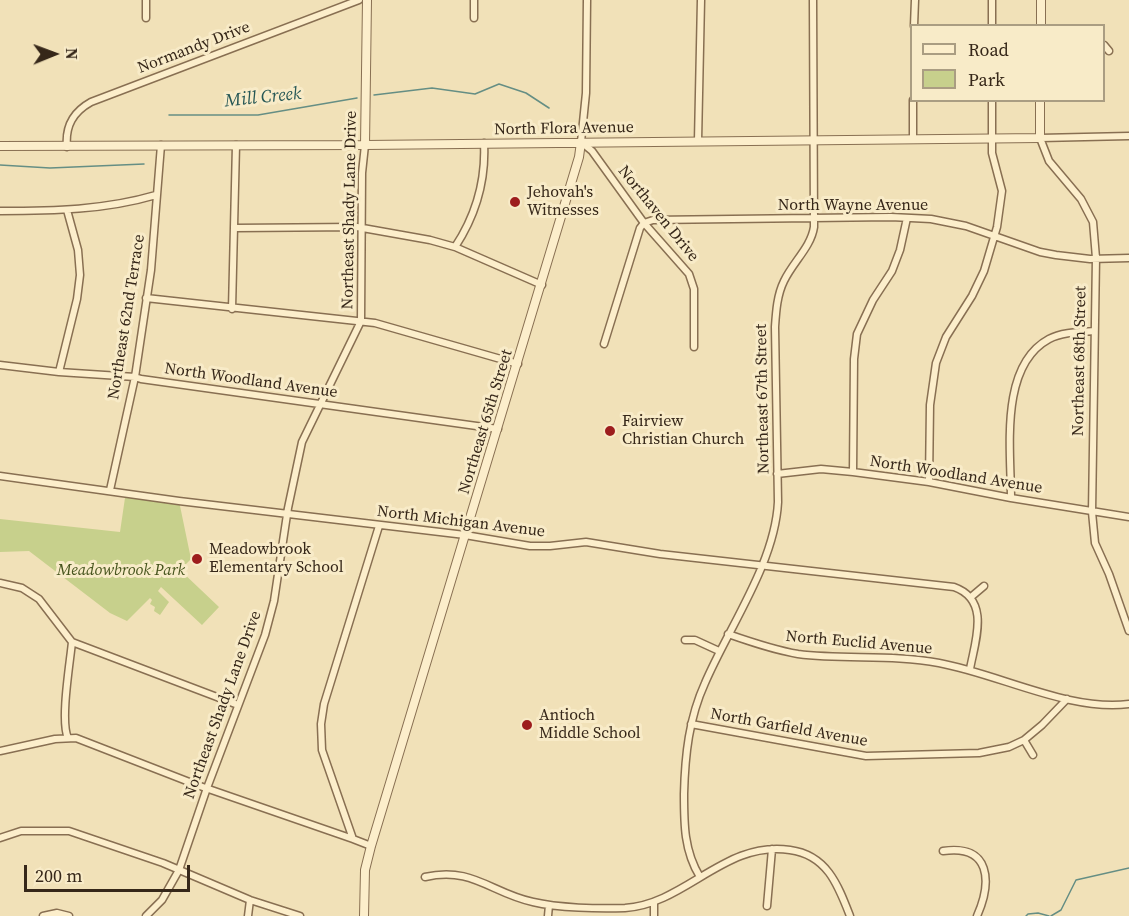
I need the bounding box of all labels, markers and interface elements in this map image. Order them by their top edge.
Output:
street label: Normandy Drive [135,18,253,78]
north arrow [24,24,84,84]
legend [910,24,1105,102]
text: Road [968,37,1009,62]
text: N [61,48,83,60]
text: Park [968,67,1005,92]
water label: Mill Creek [224,83,302,113]
street label: Northeast Shady Lane Drive [339,111,361,309]
street label: North Flora Avenue [494,118,634,140]
street label: Northaven Drive [613,162,703,266]
place label: Jehovah's Witnesses [527,183,599,221]
marker: Jehovah's Witnesses [508,195,522,209]
street label: North Wayne Avenue [778,196,928,216]
street label: Northeast 62nd Terrace [104,233,150,401]
street label: Northeast 68th Street [1069,286,1091,436]
street label: Northeast 67th Street [752,324,774,474]
street label: Northeast 65th Street [455,347,517,497]
street label: North Woodland Avenue [163,359,339,403]
place label: Fairview Christian Church [622,412,744,450]
marker: Fairview Christian Church [603,424,617,438]
street label: North Woodland Avenue [868,452,1044,498]
street label: North Michigan Avenue [376,502,546,542]
place label: Meadowbrook Elementary School [209,540,343,578]
marker: Meadowbrook Elementary School [190,552,204,566]
park label: Meadowbrook Park [57,561,185,581]
street label: Northeast Shady Lane Drive [180,608,266,802]
street label: North Euclid Avenue [785,627,933,659]
street label: North Garfield Avenue [709,705,869,751]
place label: Antioch Middle School [539,706,641,744]
marker: Antioch Middle School [520,718,534,732]
scale bar [27,853,194,891]
text: 200 m [35,863,82,888]

